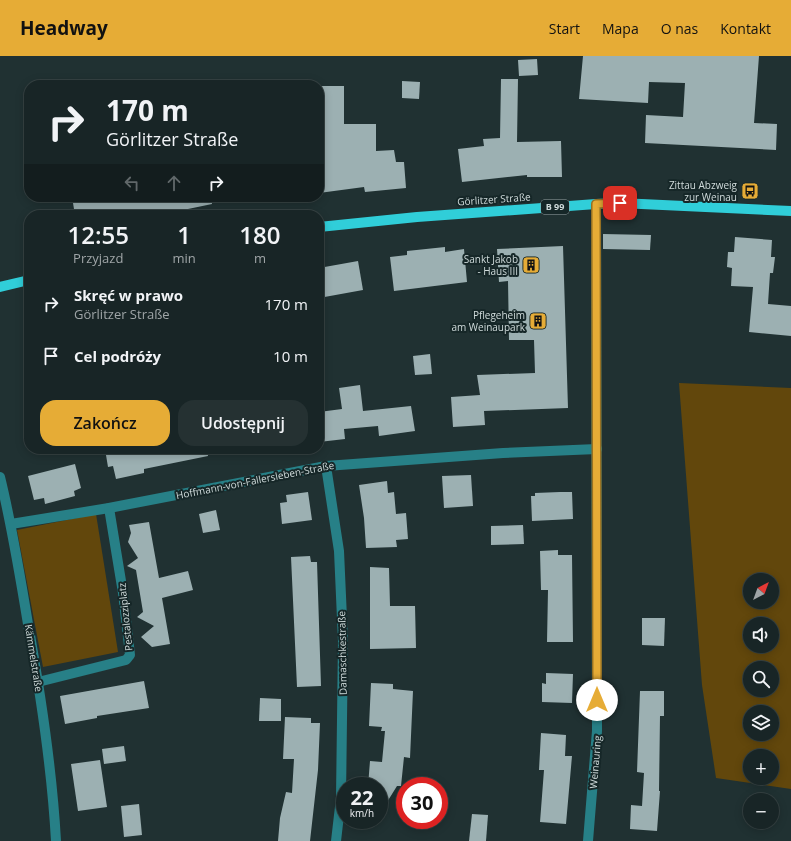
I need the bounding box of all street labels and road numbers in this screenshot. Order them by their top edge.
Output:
street label: Görlitzer Straße [457,189,532,209]
road number: B 99 [541,200,569,214]
street label: Hoffmann-von-Fallersleben-Straße [175,458,336,502]
street label: Pestalozziplatz [114,582,136,652]
street label: Damaschkestraße [334,611,350,695]
street label: Kämmelstraße [22,623,46,693]
street label: Weinauring [586,734,604,789]

